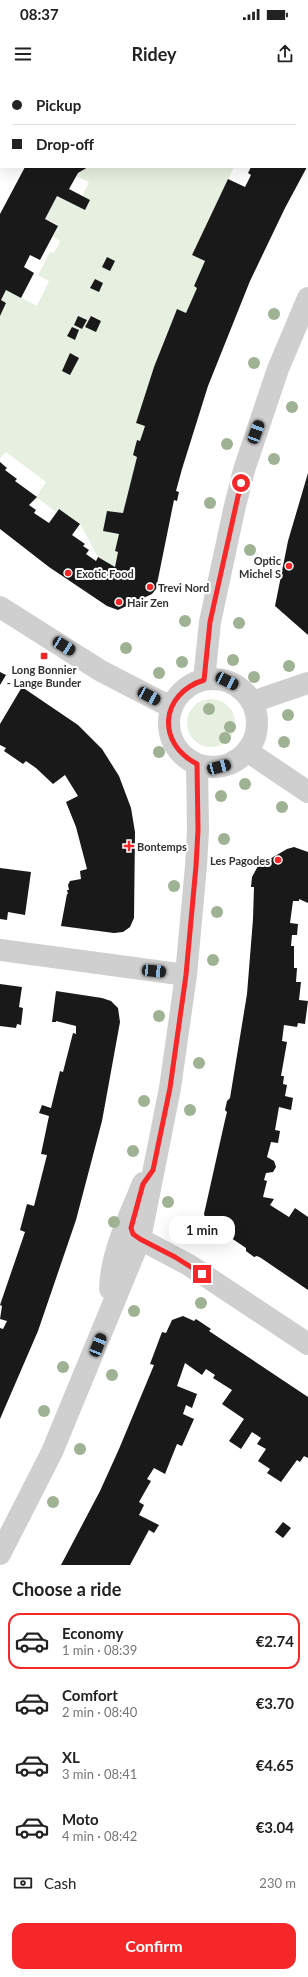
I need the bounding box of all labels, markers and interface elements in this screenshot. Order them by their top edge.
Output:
text: 08:37 [20,5,59,23]
icon: menu [12,43,34,65]
text: Ridey [131,43,177,65]
icon: share [274,43,296,65]
text: Pickup [36,96,81,114]
text: Drop-off [36,135,94,153]
car [246,419,266,445]
route start [232,474,250,492]
place label: Optic Michel S [239,554,282,580]
marker: Optic Michel S [284,561,294,571]
place label: Exotic Food [76,567,134,580]
marker: Exotic Food [63,568,73,578]
place label: Trevi Nord [158,581,209,594]
marker: Trevi Nord [145,582,155,592]
place label: Hair Zen [127,596,169,609]
marker: Hair Zen [114,597,124,607]
car [51,635,77,657]
marker: Long Bonnier - Lange Bunder [39,651,49,661]
place label: Long Bonnier - Lange Bunder [7,663,82,689]
car [214,670,240,692]
car [136,685,162,707]
car [206,758,232,776]
place label: Bontemps [137,840,187,853]
marker: Bontemps [124,841,134,851]
place label: Les Pagodes [210,854,270,867]
marker: Les Pagodes [273,855,283,865]
car [142,964,166,978]
callout: 1 min [169,1216,235,1244]
text: 1 min [186,1222,218,1238]
route end [193,1265,211,1283]
car [88,1332,108,1358]
text: Choose a ride [12,1578,121,1600]
icon: car [14,1623,50,1659]
text: Economy [62,1624,123,1642]
text: €2.74 [256,1632,294,1650]
text: 1 min · 08:39 [62,1642,137,1658]
icon: car [14,1685,50,1721]
text: Comfort [62,1686,118,1704]
text: €3.70 [256,1694,294,1712]
text: 2 min · 08:40 [62,1704,137,1720]
icon: car [14,1747,50,1783]
text: XL [62,1748,80,1766]
text: €4.65 [256,1756,294,1774]
text: 3 min · 08:41 [62,1766,137,1782]
icon: car [14,1809,50,1845]
text: Moto [62,1810,99,1828]
text: €3.04 [256,1818,294,1836]
text: 4 min · 08:42 [62,1828,137,1844]
icon: cash [12,1872,34,1894]
text: Cash [44,1874,76,1892]
text: 230 m [259,1875,296,1891]
button: Confirm [12,1923,296,1969]

